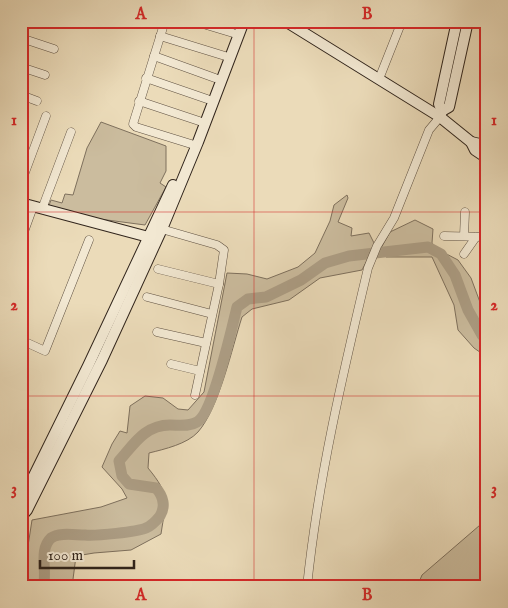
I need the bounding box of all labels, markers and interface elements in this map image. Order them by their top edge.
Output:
text: A [135,5,148,25]
text: B [362,5,373,25]
text: 1 [11,111,17,131]
text: 1 [491,111,497,131]
text: 2 [10,296,18,316]
text: 2 [490,296,498,316]
text: 3 [11,480,17,500]
text: 3 [491,480,497,500]
scale bar [40,538,134,570]
text: 100 m [48,546,84,565]
text: A [135,586,148,606]
text: B [362,586,373,606]

